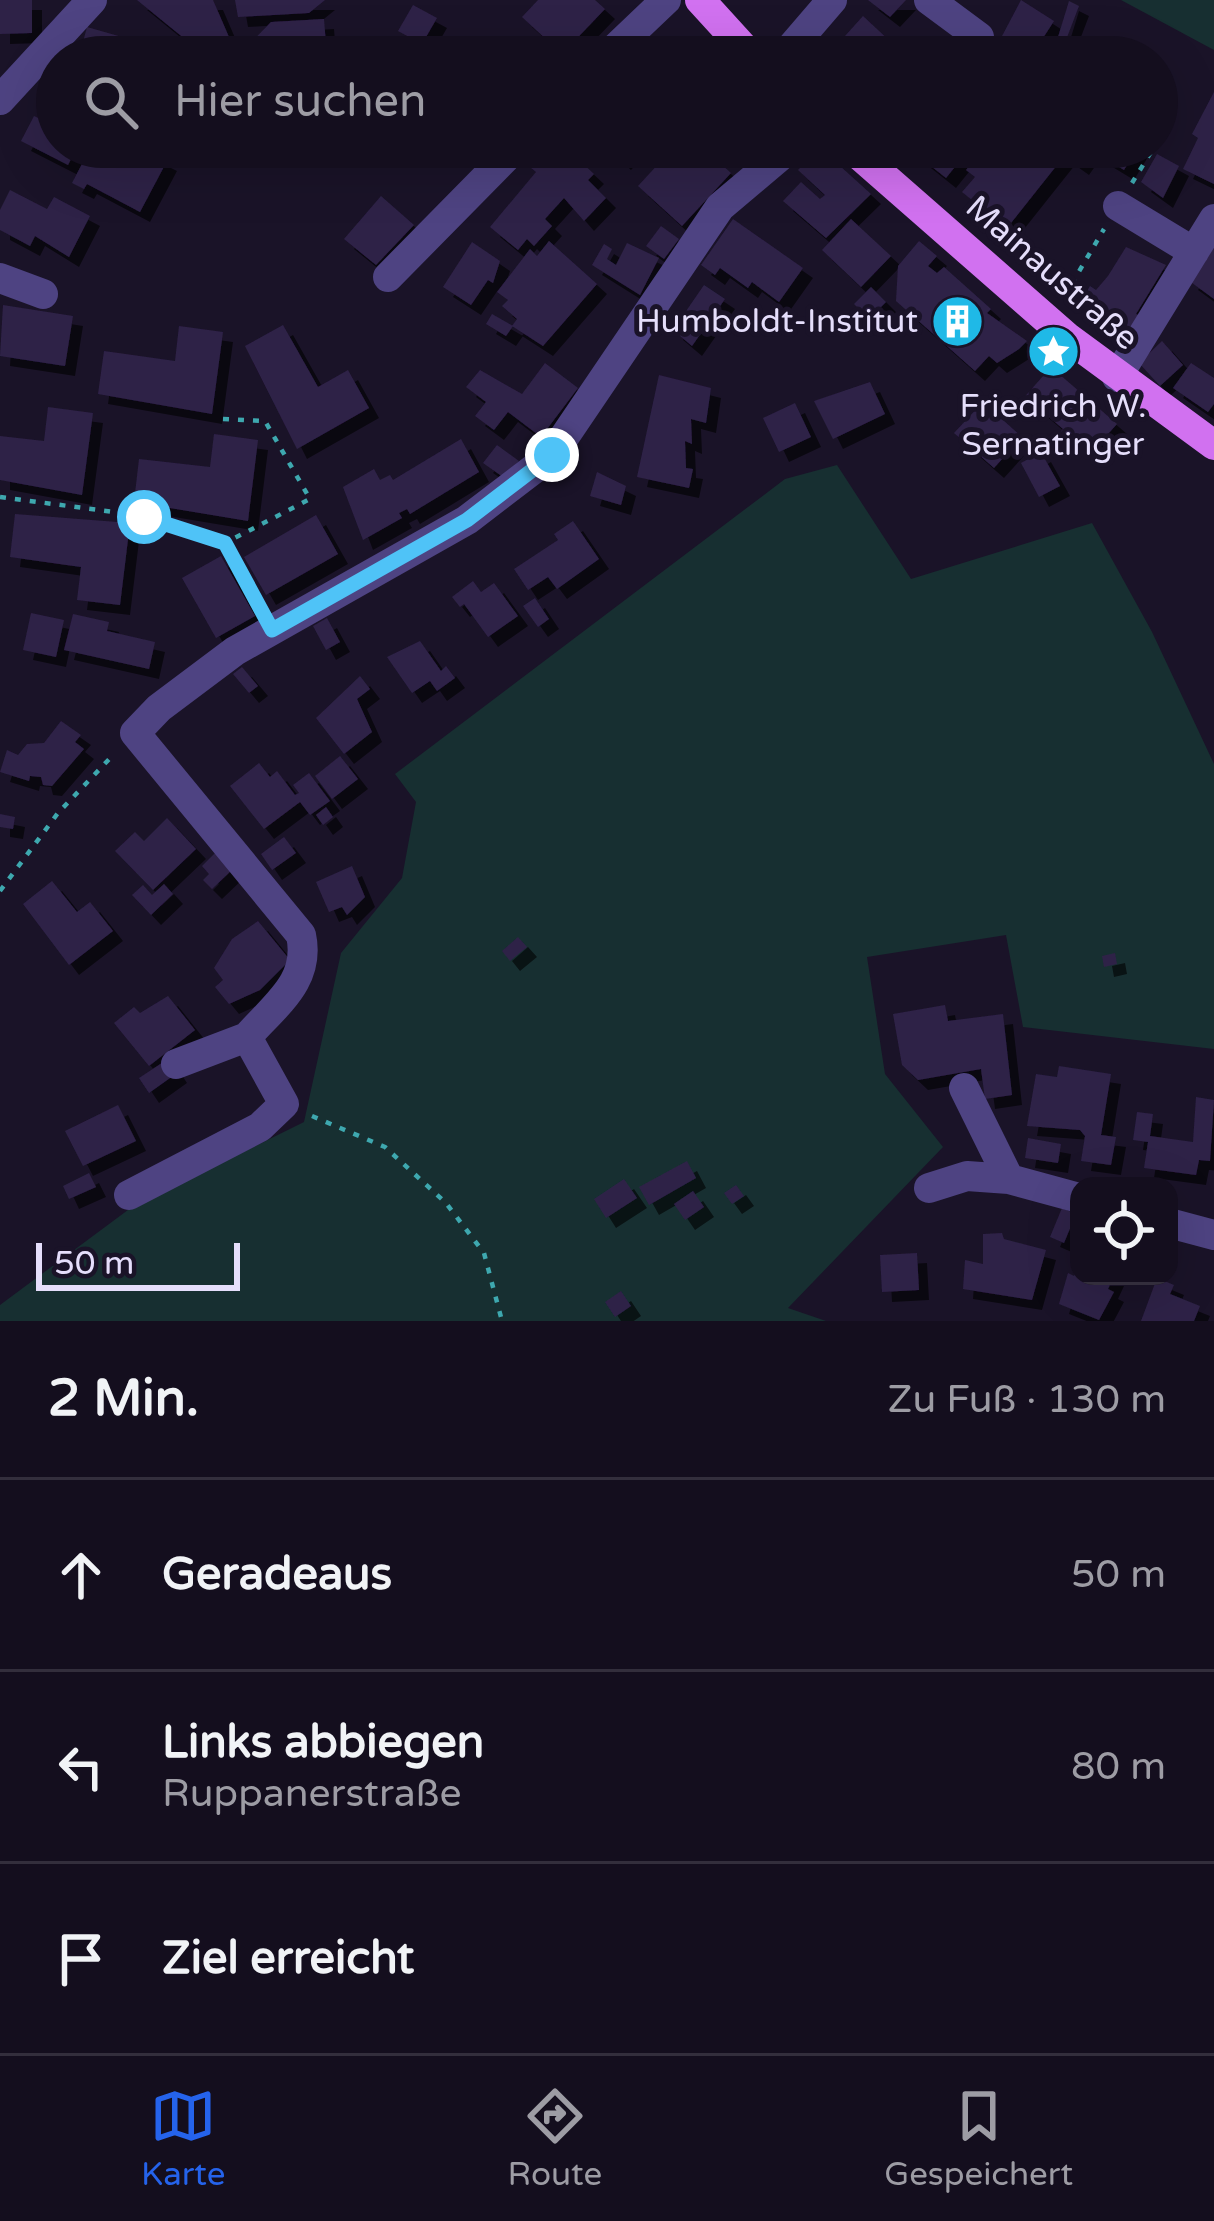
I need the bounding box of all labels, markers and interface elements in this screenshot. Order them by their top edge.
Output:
search box [36,36,1178,168]
icon: search [78,69,144,135]
text: Hier suchen [174,75,426,129]
street label: Mainaustraße [958,188,1146,358]
building icon: Humboldt-Institut [929,293,985,349]
place label: Humboldt-Institut [636,302,918,341]
place icon: Friedrich W. Sernatinger [1025,324,1081,380]
place label: Friedrich W. Sernatinger [960,387,1146,464]
route end [525,428,579,482]
route start [117,490,171,544]
map controls [1070,1177,1178,1285]
button: locate [1070,1177,1178,1285]
scale bar [36,1237,240,1290]
text: 50 m [54,1244,134,1283]
text: 2 Min. [48,1368,199,1430]
text: Zu Fuß · 130 m [888,1376,1166,1423]
icon: ahead [48,1542,114,1608]
text: Geradeaus [162,1548,392,1602]
text: 50 m [1071,1551,1166,1598]
text: Links abbiegen [162,1716,484,1770]
icon: left [48,1734,114,1800]
text: 80 m [1071,1743,1166,1790]
text: Ruppanerstraße [162,1770,462,1817]
icon: arrive [48,1926,114,1992]
text: Ziel erreicht [162,1932,414,1986]
tab: Karte [141,2083,225,2194]
tab: Route [507,2083,602,2194]
tab: Gespeichert [884,2083,1073,2194]

